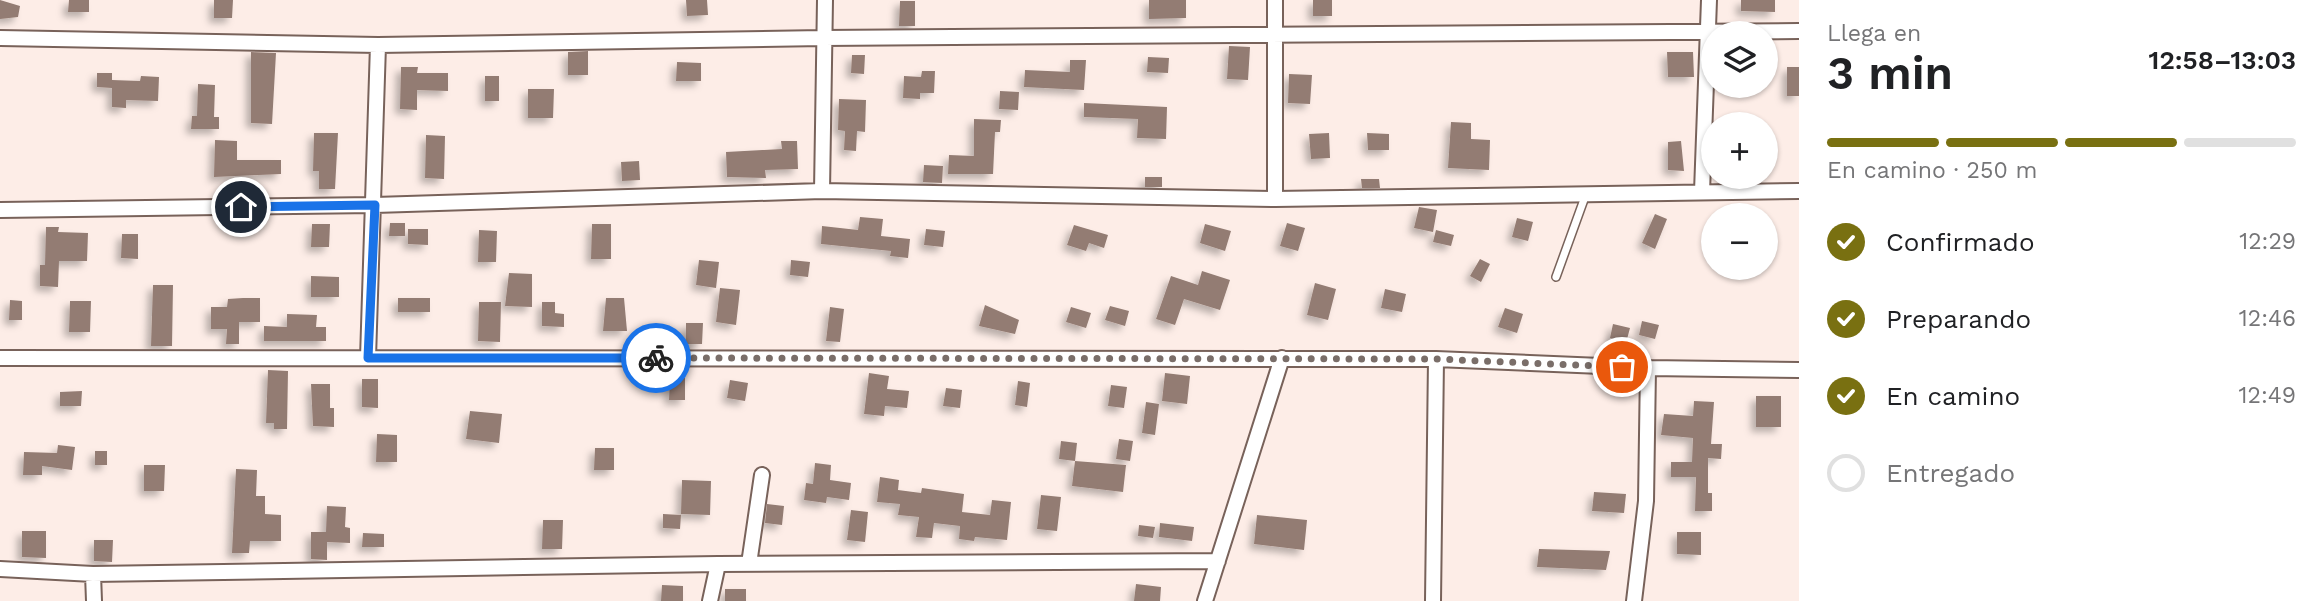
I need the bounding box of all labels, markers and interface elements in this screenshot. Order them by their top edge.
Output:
text: Llega en [1827,20,1921,47]
map controls [1701,21,1778,280]
button: layers [1701,21,1778,98]
text: 12:58–13:03 [2149,45,2296,75]
text: 3 min [1827,46,1953,100]
button: + [1701,112,1778,189]
text: En camino · 250 m [1827,157,2037,184]
pin [211,177,271,237]
icon: home [222,188,260,226]
button: − [1701,203,1778,280]
icon: check [1827,223,1865,261]
text: Confirmado [1886,227,2035,257]
text: 12:29 [2239,228,2296,255]
icon: check [1827,300,1865,338]
text: Preparando [1886,304,2031,334]
text: 12:46 [2239,305,2296,332]
courier [621,323,691,393]
pin [1592,337,1652,397]
icon: bike [637,339,675,377]
icon: bag [1603,348,1641,386]
icon: check [1827,377,1865,415]
text: En camino [1886,381,2020,411]
text: 12:49 [2239,382,2296,409]
text: Entregado [1886,458,2015,488]

